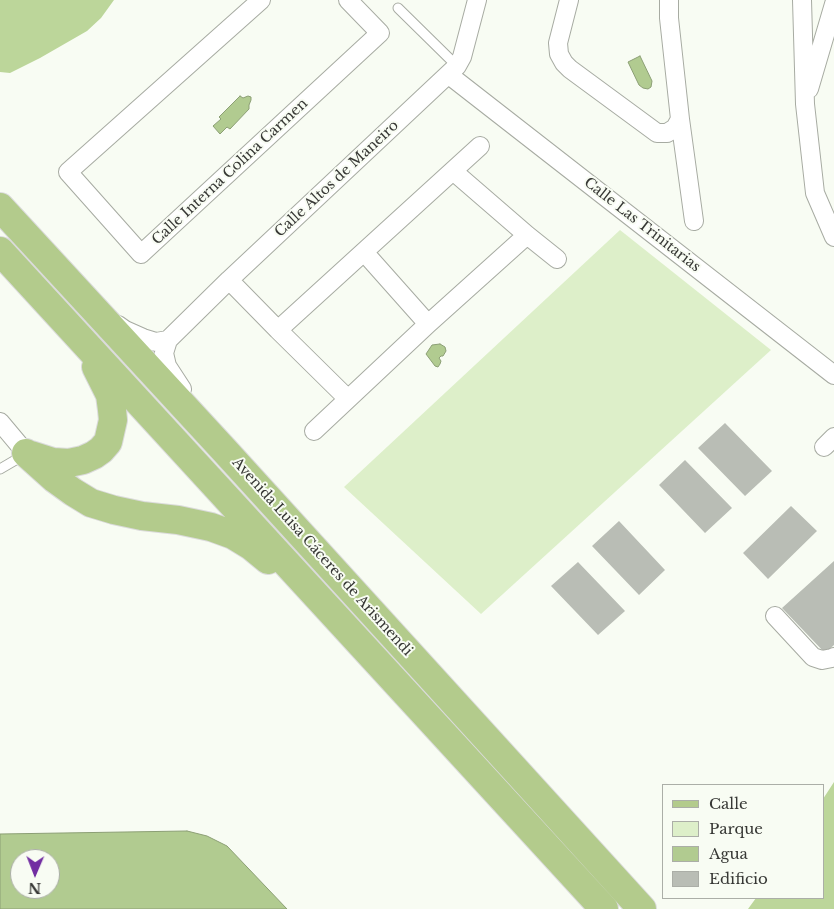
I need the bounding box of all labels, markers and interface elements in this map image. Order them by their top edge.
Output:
street label: Calle Interna Colina Carmen [149,95,311,249]
street label: Calle Altos de Maneiro [272,117,402,241]
street label: Calle Las Trinitarias [580,174,704,276]
street label: Avenida Luisa Cáceres de Arismendi [228,454,416,660]
legend [662,784,824,899]
text: Calle [709,794,748,813]
text: Parque [709,819,763,838]
text: Agua [709,844,748,863]
north arrow [10,849,60,899]
text: Edificio [709,869,768,888]
text: N [28,879,42,897]

